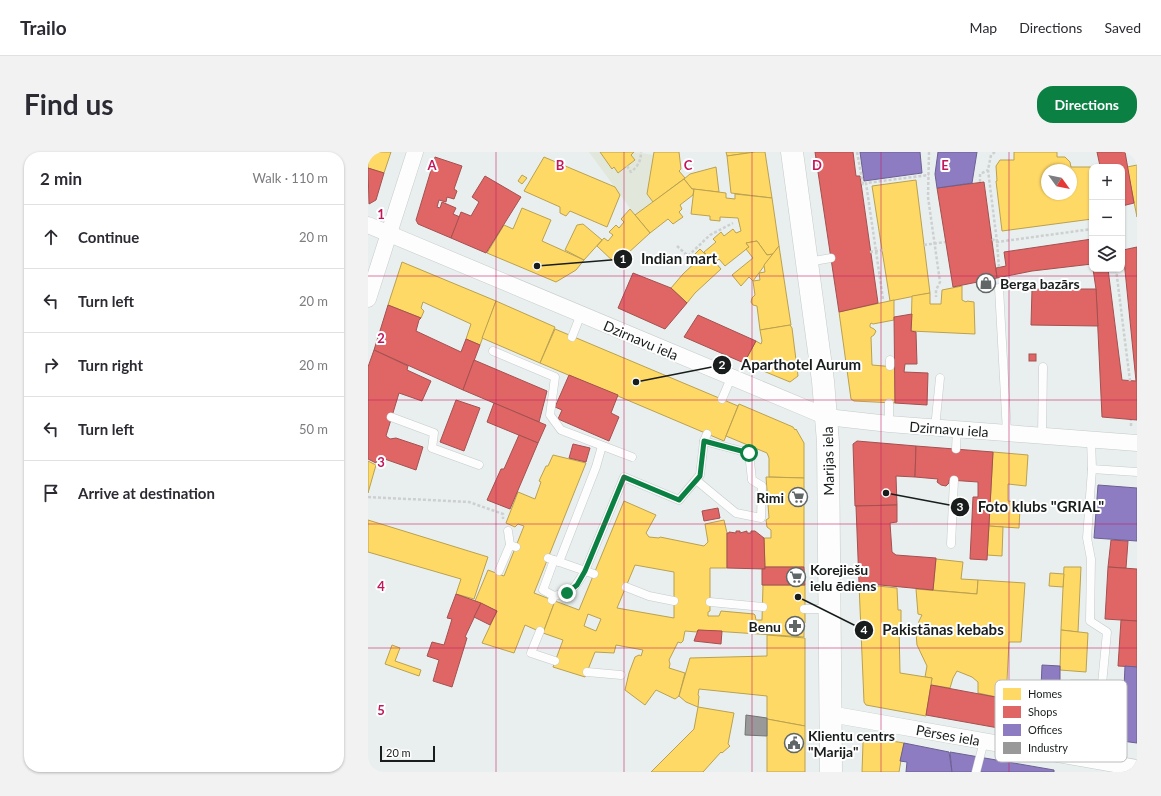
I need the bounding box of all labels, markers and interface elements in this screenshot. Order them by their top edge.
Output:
text: Trailo [20,16,67,39]
text: Map [970,19,997,36]
text: Directions [1019,19,1082,36]
text: Saved [1104,19,1141,36]
button: Directions [1037,86,1137,123]
text: Find us [24,87,114,121]
text: A [426,157,437,173]
text: B [556,157,565,173]
text: C [684,157,693,173]
text: D [812,157,822,173]
text: E [941,157,949,173]
north arrow [1041,164,1077,200]
map controls [1089,164,1125,272]
button: + [1089,164,1125,200]
text: 2 min [40,168,82,189]
text: Walk · 110 m [252,170,328,186]
button: − [1089,200,1125,236]
text: 1 [377,206,385,222]
icon: ahead [40,226,62,248]
text: Continue [78,228,139,246]
text: 20 m [299,229,328,245]
button: layers [1089,236,1125,272]
callout: Indian mart [613,245,725,272]
text: Indian mart [641,249,718,267]
text: 1 [620,251,627,266]
shop icon: Berga bazārs [975,272,997,294]
place label: Berga bazārs [1000,275,1080,292]
icon: left [40,290,62,312]
text: Turn left [78,292,134,310]
text: 20 m [299,293,328,309]
street label: Dzirnavu iela [601,317,681,363]
text: 2 [377,330,385,346]
callout: Aparthotel Aurum [712,352,869,379]
icon: right [40,354,62,376]
text: Aparthotel Aurum [740,355,861,373]
text: Turn right [78,356,143,374]
text: 20 m [299,357,328,373]
text: 2 [719,357,726,372]
icon: left [40,418,62,440]
street label: Dzirnavu iela [909,418,989,440]
text: Turn left [78,420,134,438]
text: 50 m [299,421,328,437]
street label: Marijas iela [819,426,837,496]
route start [740,444,758,462]
text: 3 [377,454,385,470]
icon: arrive [40,482,62,504]
text: Arrive at destination [78,484,215,502]
supermarket icon: Rimi [787,486,809,508]
place label: Rimi [756,489,784,506]
callout: Foto klubs "GRIAL" [950,493,1113,520]
text: Foto klubs "GRIAL" [978,497,1104,515]
text: 3 [957,499,964,514]
place label: Korejiešu ielu ēdiens [810,561,876,594]
supermarket icon: Korejiešu ielu ēdiens [785,566,807,588]
text: 4 [377,578,385,594]
route end [558,584,576,602]
pharmacy icon: Benu [784,615,806,637]
callout: Pakistānas kebabs [854,616,1012,643]
place label: Benu [749,618,781,635]
text: Pakistānas kebabs [882,620,1004,638]
text: 4 [861,622,868,637]
legend [995,680,1127,762]
text: Homes [1028,687,1062,700]
text: 5 [377,702,385,718]
text: Shops [1028,705,1057,718]
street label: Pērses iela [915,721,981,749]
text: Offices [1028,723,1062,736]
place label: Klientu centrs "Marija" [808,727,895,760]
public building icon: Klientu centrs "Marija" [783,732,805,754]
text: Industry [1028,741,1068,754]
scale bar [380,744,435,763]
text: 20 m [386,746,411,759]

